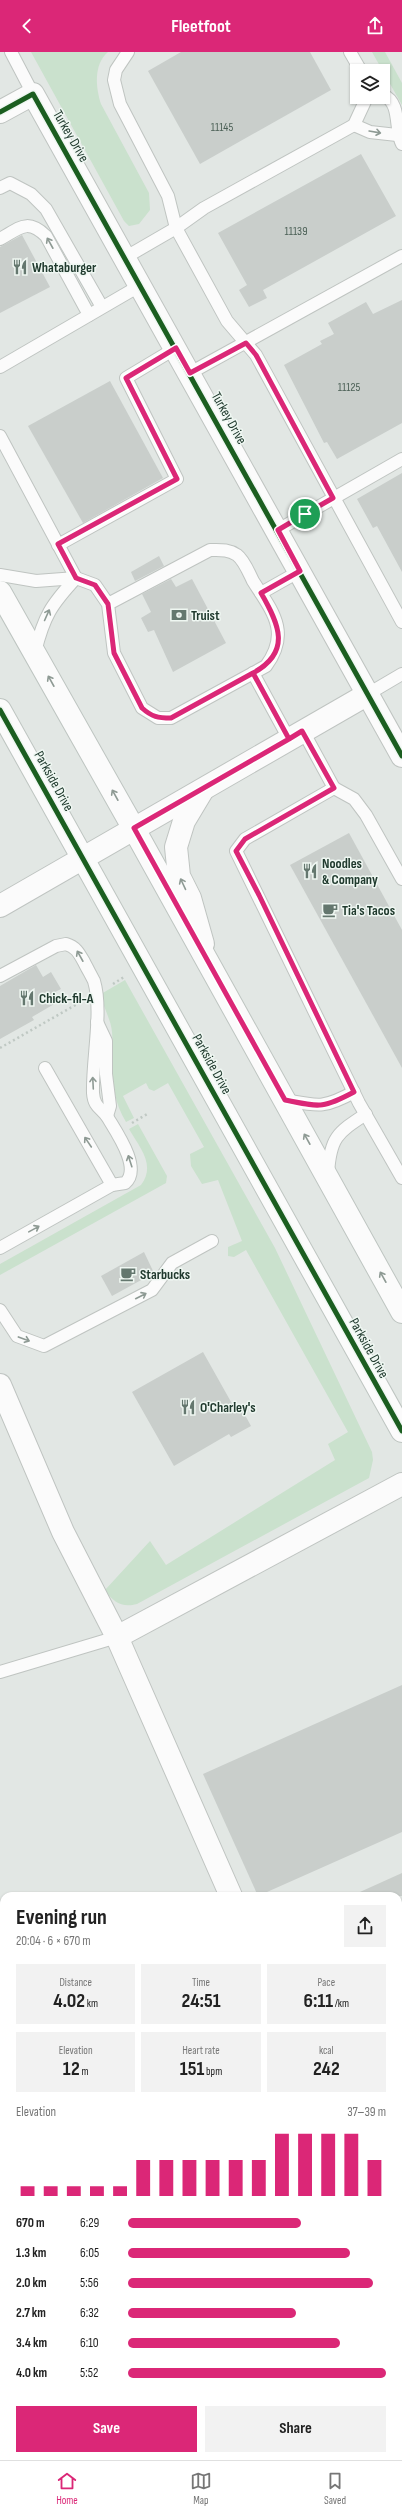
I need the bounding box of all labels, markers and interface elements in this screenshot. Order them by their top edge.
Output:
icon: back [16,15,38,37]
icon: share [364,15,386,37]
text: Fleetfoot [171,16,231,37]
map controls [350,64,390,104]
button: layers [350,64,390,104]
street label: Turkey Drive [49,107,93,165]
house number: 11145 [211,120,233,135]
one-way arrow [368,128,381,136]
house number: 11139 [285,224,307,239]
one-way arrow [46,238,54,250]
restaurant icon: Whataburger [11,258,29,276]
place label: Whataburger [32,259,97,276]
house number: 11125 [338,380,360,395]
street label: Turkey Drive [208,389,250,447]
pin [288,497,322,531]
icon: arrive [294,503,316,525]
bank icon: Truist [170,606,188,624]
place label: Truist [191,607,220,624]
one-way arrow [44,610,51,622]
one-way arrow [47,675,55,687]
street label: Parkside Drive [31,748,77,814]
one-way arrow [111,789,119,801]
place label: Noodles & Company [322,855,378,888]
restaurant icon: Noodles & Company [301,862,319,880]
one-way arrow [179,878,186,890]
cafe icon: Tia's Tacos [321,901,339,919]
place label: Tia's Tacos [342,902,395,919]
one-way arrow [76,950,84,962]
restaurant icon: Chick-fil-A [18,989,36,1007]
place label: Chick-fil-A [39,990,94,1007]
street label: Parkside Drive [189,1031,235,1097]
one-way arrow [89,1077,96,1090]
one-way arrow [302,1133,310,1145]
one-way arrow [84,1137,92,1148]
one-way arrow [126,1154,133,1167]
one-way arrow [28,1224,40,1232]
cafe icon: Starbucks [119,1265,137,1283]
place label: Starbucks [140,1266,190,1283]
one-way arrow [379,1272,386,1284]
one-way arrow [134,1292,146,1299]
street label: Parkside Drive [346,1315,392,1381]
one-way arrow [17,1336,30,1343]
restaurant icon: O'Charley's [179,1398,197,1416]
place label: O'Charley's [200,1399,256,1416]
text: Evening run [16,1904,107,1931]
button: share [344,1905,386,1947]
text: 20:04 · 6 × 670 m [16,1933,91,1949]
text: Distance [59,1976,92,1989]
text: Time [192,1976,210,1989]
text: Pace [318,1976,335,1989]
text: 4.02 [53,1989,85,2013]
text: 24:51 [181,1989,221,2013]
text: 6:11 [304,1989,333,2013]
text: km [85,1997,98,2010]
text: /km [333,1997,349,2010]
text: Elevation [59,2044,93,2057]
text: Heart rate [182,2044,220,2057]
text: kcal [319,2044,334,2057]
text: 12 [63,2057,80,2081]
text: 151 [180,2057,204,2081]
text: 242 [313,2057,340,2081]
text: m [80,2065,88,2078]
text: bpm [204,2065,222,2078]
text: Elevation [16,2104,56,2120]
text: 37–39 m [347,2104,386,2120]
text: 670 m [16,2215,45,2231]
text: 6:29 [80,2215,99,2231]
text: 1.3 km [16,2245,46,2261]
text: 6:05 [80,2245,99,2261]
text: 2.0 km [16,2275,47,2291]
text: 5:56 [80,2275,99,2291]
text: 2.7 km [16,2305,46,2321]
text: 6:32 [80,2305,99,2321]
text: 3.4 km [16,2335,47,2351]
text: 6:10 [80,2335,99,2351]
text: 4.0 km [16,2365,47,2381]
text: 5:52 [80,2365,98,2381]
button: Save [16,2406,197,2452]
button: Share [205,2406,386,2452]
tab: Home [56,2470,78,2507]
tab: Map [190,2470,212,2507]
tab: Saved [324,2470,346,2507]

